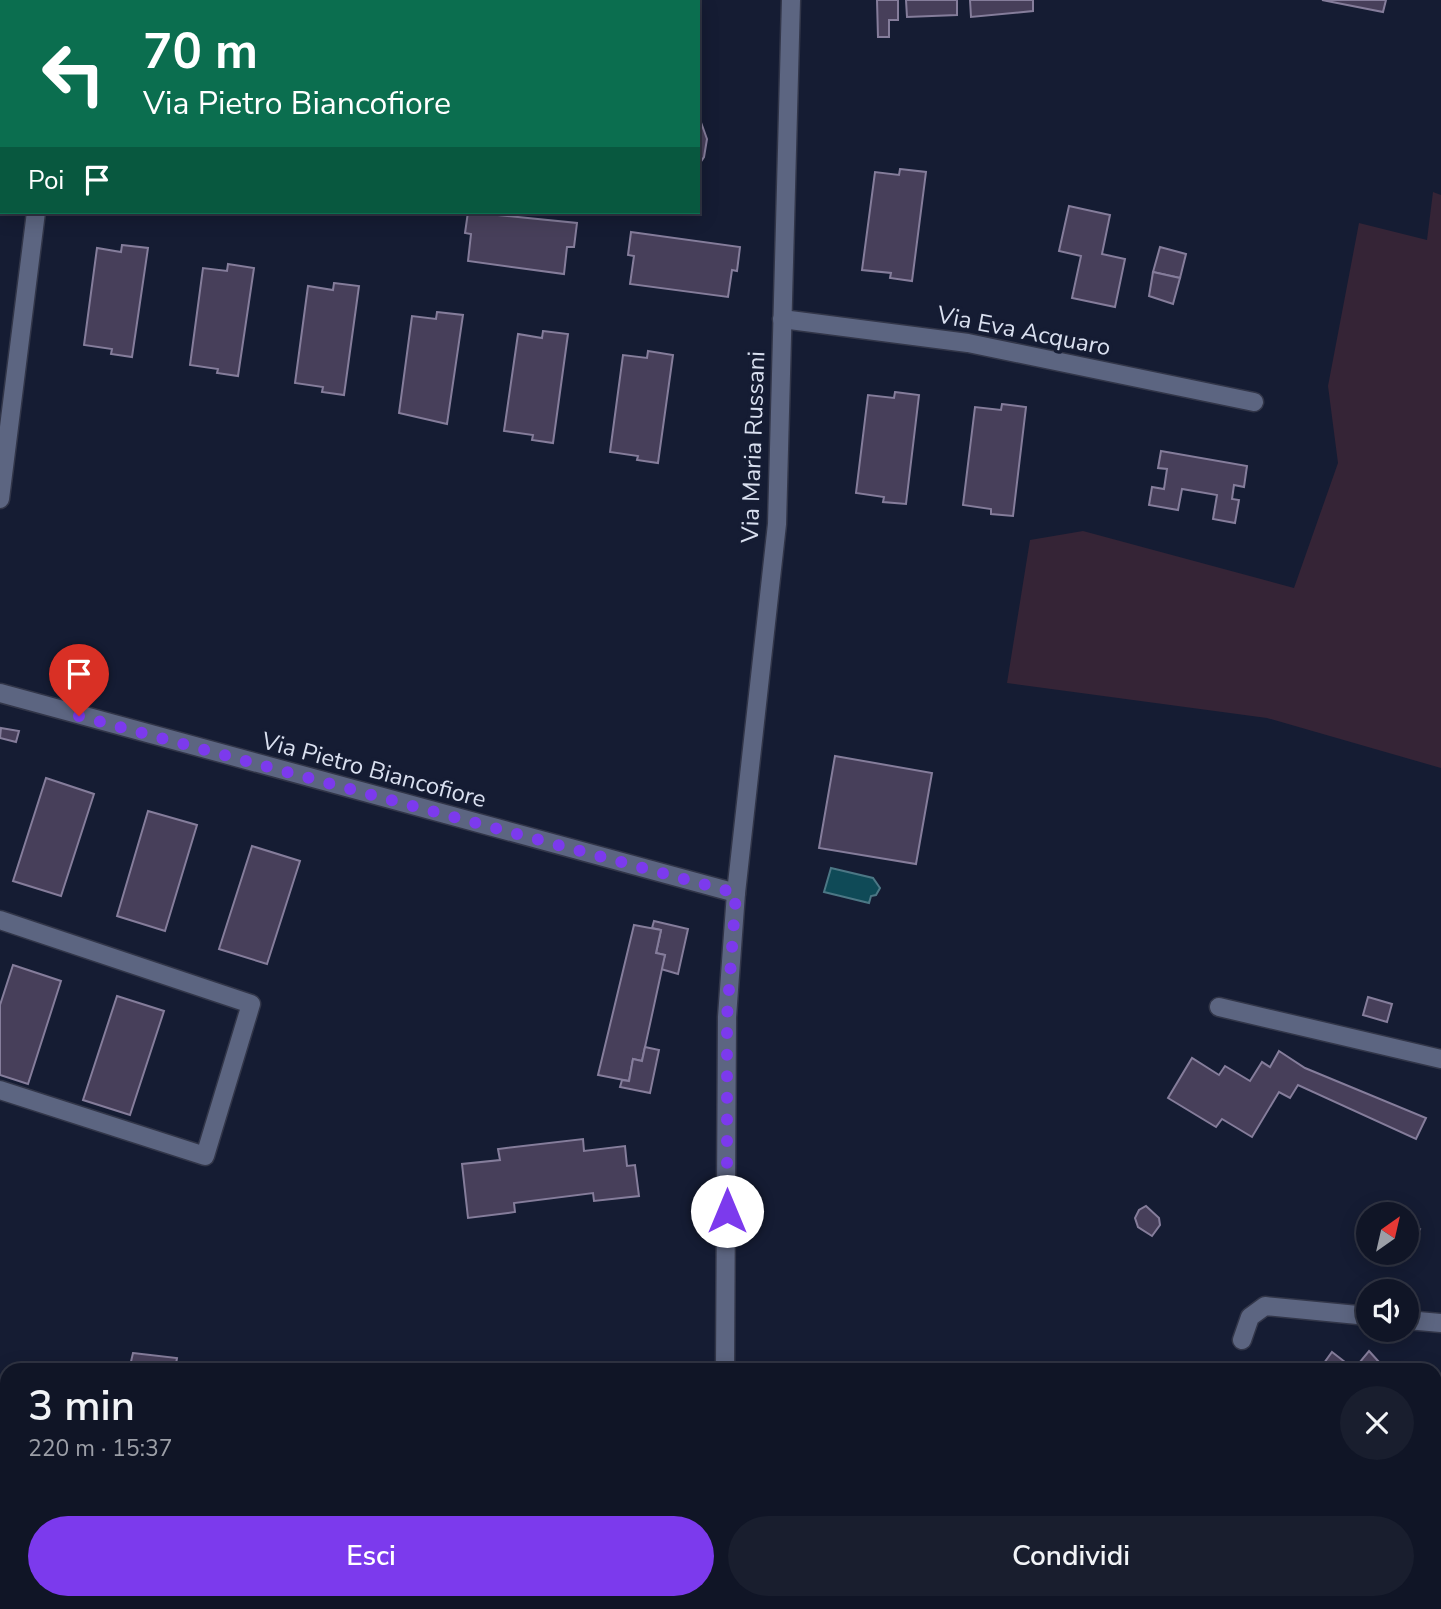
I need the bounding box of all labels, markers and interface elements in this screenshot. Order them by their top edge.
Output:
text: 70 m [143,18,258,85]
icon: left [28,28,119,119]
text: Via Pietro Biancofiore [143,82,451,125]
icon: arrive [78,161,116,199]
text: Poi [28,163,64,198]
street label: Via Eva Acquaro [934,298,1113,363]
street label: Via Maria Russani [734,351,772,544]
pin [49,644,109,716]
icon: arrive [60,655,98,693]
street label: Via Pietro Biancofiore [257,724,490,815]
position arrow [690,1174,764,1248]
north arrow [1356,1202,1419,1265]
map controls [1356,1202,1419,1342]
button: sound [1356,1279,1419,1342]
text: 3 min [28,1378,135,1435]
button: close [1340,1386,1414,1460]
text: 220 m · 15:37 [28,1433,173,1464]
button: Esci [28,1516,714,1596]
button: Condividi [728,1516,1414,1596]

